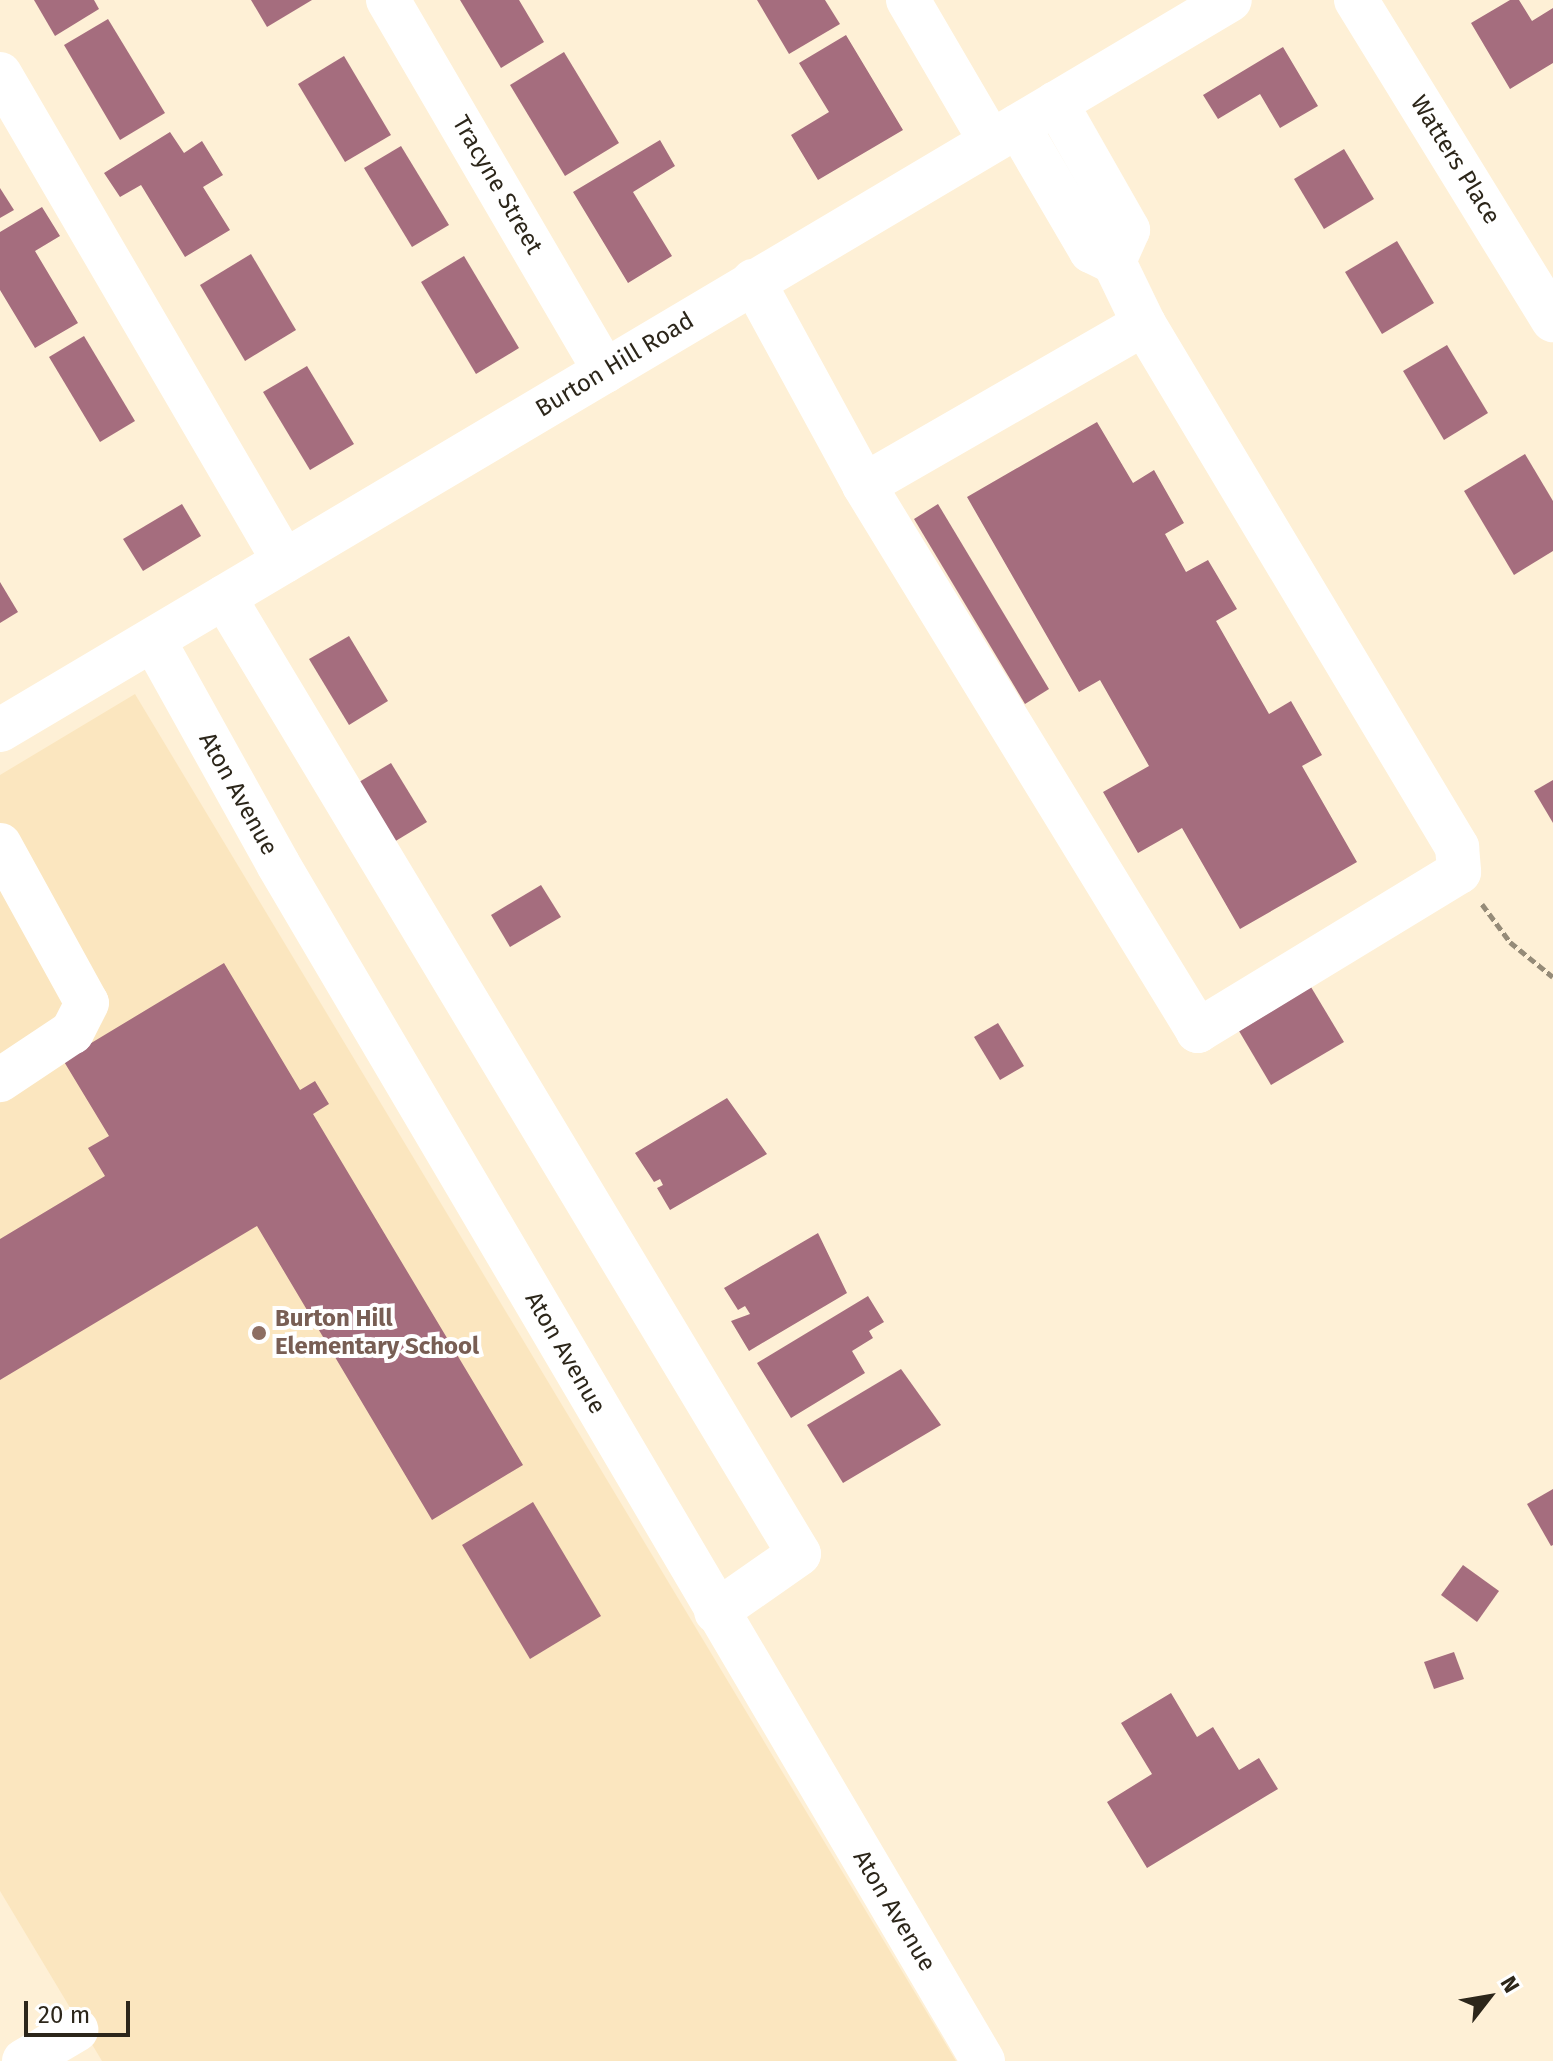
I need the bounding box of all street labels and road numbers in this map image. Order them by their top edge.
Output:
street label: Watters Place [1404,90,1506,230]
street label: Tracyne Street [446,111,548,259]
street label: Burton Hill Road [531,306,699,424]
street label: Aton Avenue [192,727,284,861]
street label: Aton Avenue [518,1287,612,1419]
street label: Aton Avenue [847,1845,941,1977]

